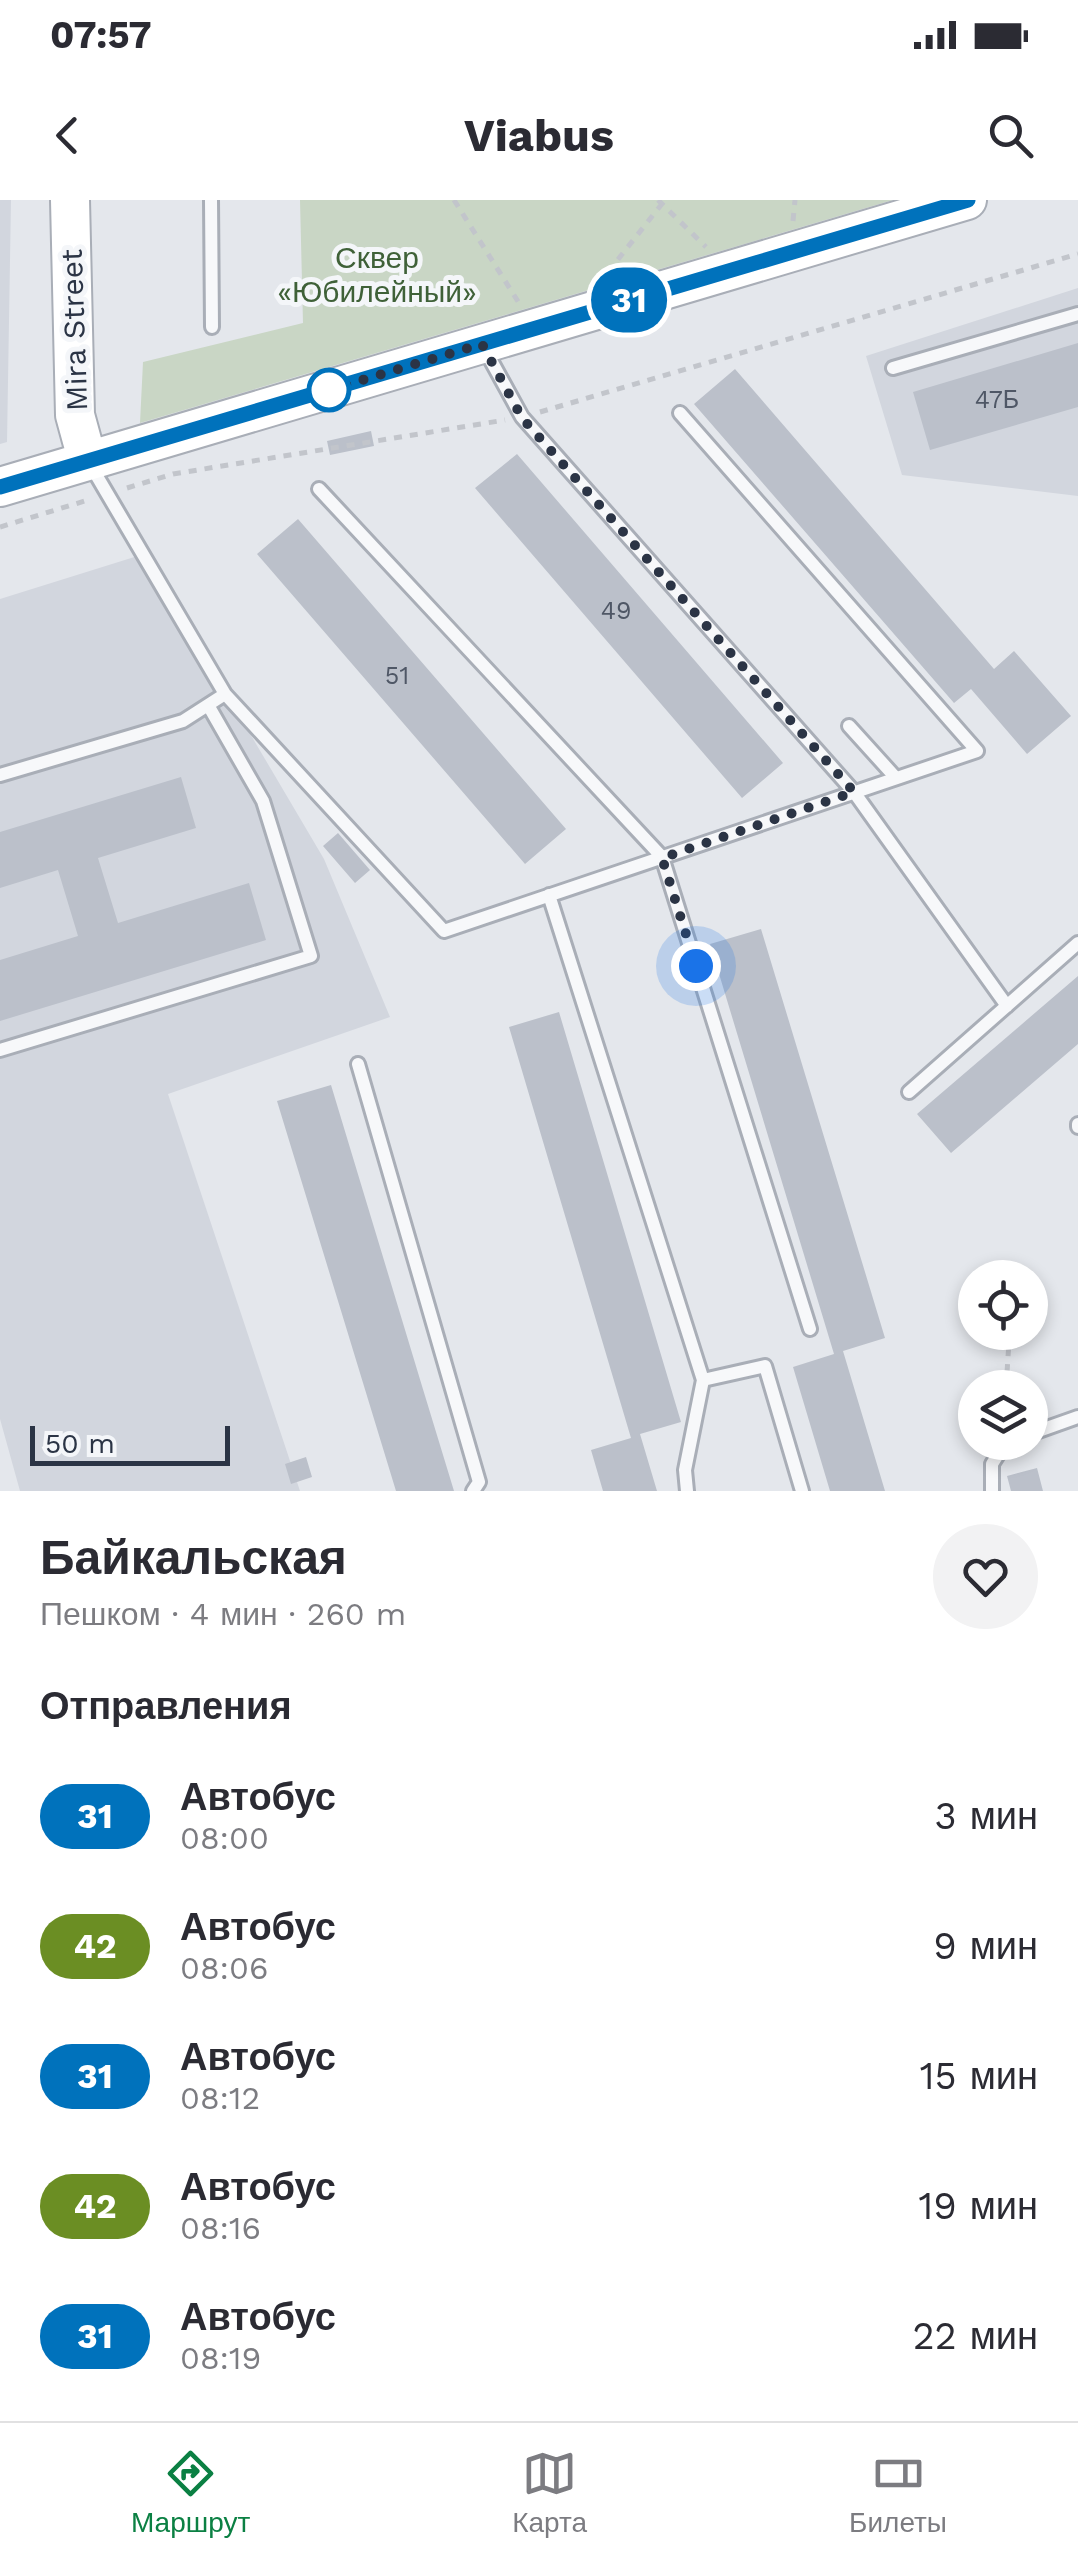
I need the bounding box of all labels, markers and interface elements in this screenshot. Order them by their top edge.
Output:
text: 07:57 [50,13,152,57]
icon: back [40,108,95,163]
icon: search [983,108,1038,163]
text: Viabus [464,109,614,162]
park label: Сквер «Юбилейный» [277,240,477,309]
street label: Mira Street [54,248,94,412]
line badge: 31 [584,268,674,332]
text: 31 [611,279,647,321]
unlabelled marker [308,369,350,411]
house number: 47Б [975,385,1019,414]
house number: 49 [601,596,631,625]
house number: 51 [385,661,409,690]
your location [671,941,721,991]
map controls [958,1260,1048,1460]
button: locate [958,1260,1048,1350]
button: layers [958,1370,1048,1460]
scale bar [30,1421,230,1466]
text: 50 m [45,1427,115,1460]
button: heart [933,1524,1038,1629]
text: Байкальская [40,1529,347,1586]
text: Пешком · 4 мин · 260 m [40,1595,406,1633]
text: Отправления [40,1684,292,1728]
text: Автобус [180,1775,336,1819]
text: 3 мин [935,1794,1038,1838]
text: 31 [77,1795,113,1837]
text: 08:00 [180,1819,269,1857]
text: Автобус [180,1905,336,1949]
text: 9 мин [933,1924,1038,1968]
text: 42 [73,1925,117,1967]
text: 08:06 [180,1949,268,1987]
text: Автобус [180,2035,336,2079]
text: 15 мин [920,2054,1038,2098]
text: 31 [77,2055,113,2097]
text: 08:12 [180,2079,260,2117]
text: Автобус [180,2165,336,2209]
text: 19 мин [918,2184,1038,2228]
text: 42 [73,2185,117,2227]
text: 08:16 [180,2209,261,2247]
text: Автобус [180,2295,336,2339]
text: 22 мин [912,2314,1038,2358]
text: 31 [77,2315,113,2357]
text: 08:19 [180,2339,261,2377]
tab: Маршрут [131,2446,250,2539]
tab: Карта [512,2446,587,2539]
tab: Билеты [849,2446,947,2539]

